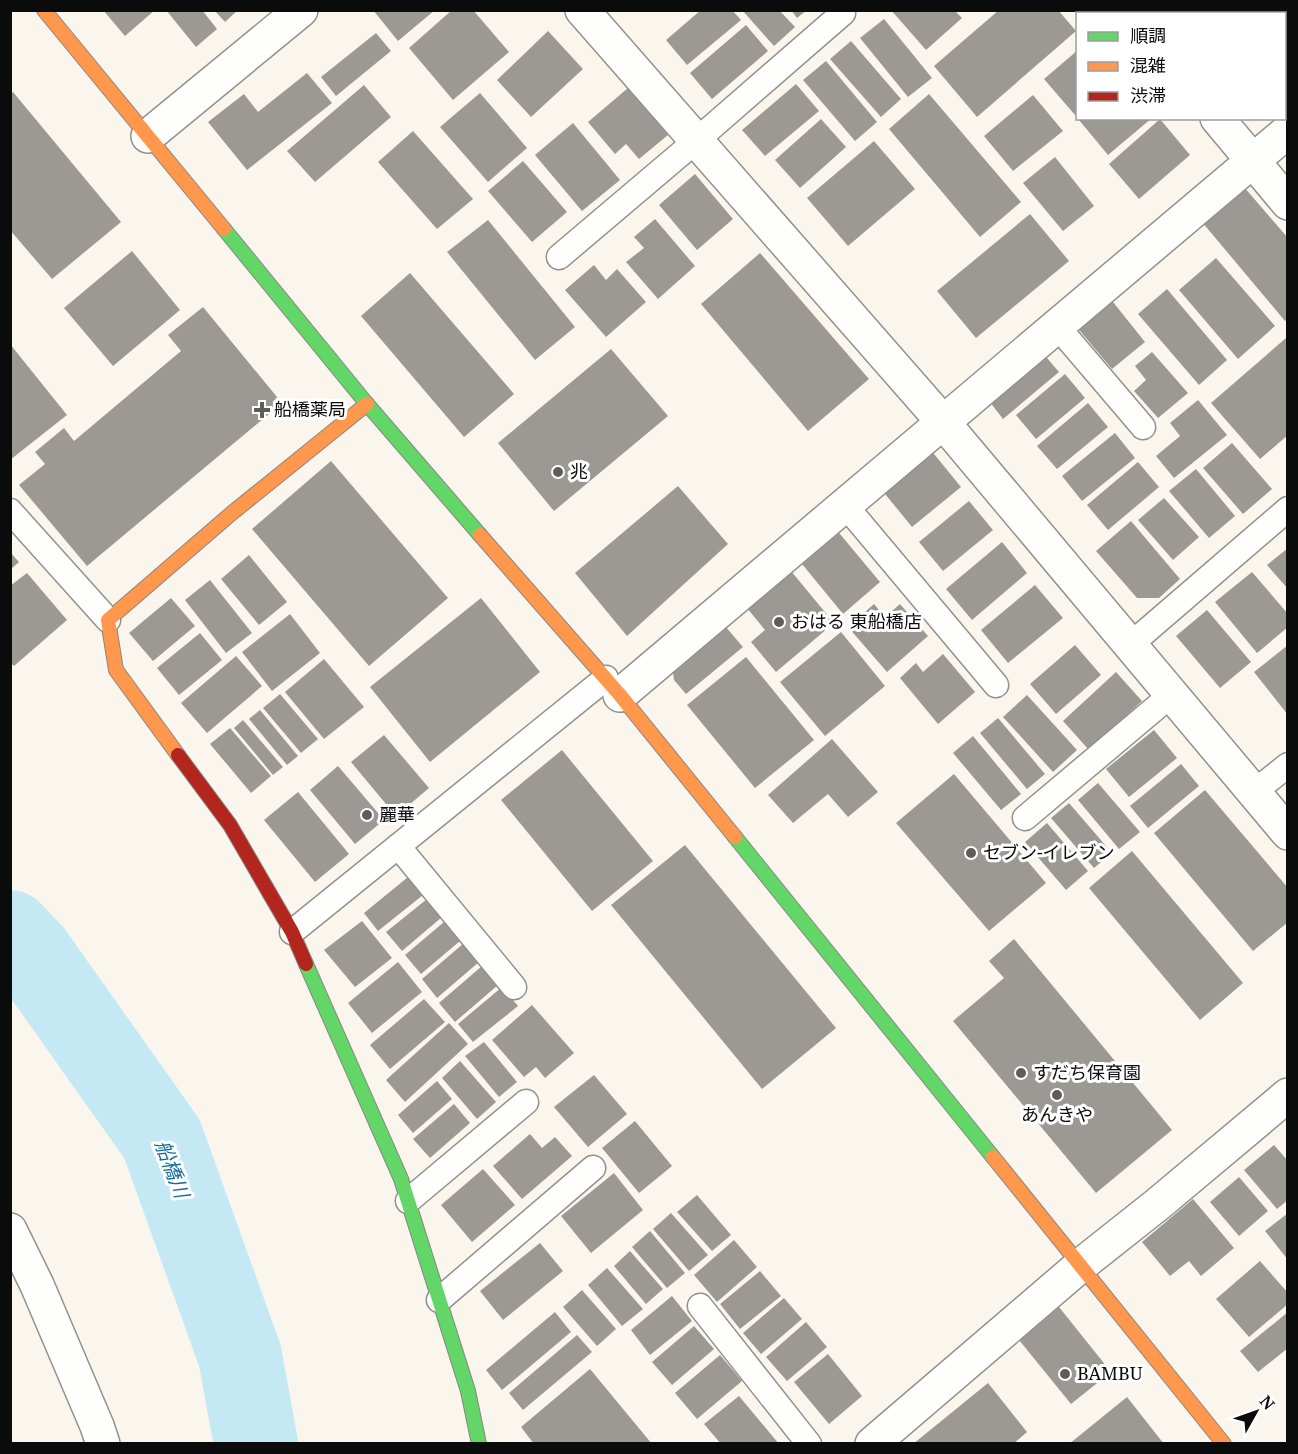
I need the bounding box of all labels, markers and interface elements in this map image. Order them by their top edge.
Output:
legend [1076,12,1286,120]
text: 順調 [1130,23,1166,47]
text: 混雑 [1130,53,1166,77]
text: 渋滞 [1130,83,1166,107]
place label: 船橋薬局 [274,397,346,421]
marker: 船橋薬局 [255,403,269,417]
place label: 兆 [570,459,588,483]
marker: 兆 [551,465,565,479]
place label: おはる 東船橋店 [791,609,922,633]
marker: おはる 東船橋店 [772,615,786,629]
place label: 麗華 [379,802,415,826]
marker: 麗華 [360,808,374,822]
place label: セブン-イレブン [983,840,1115,864]
marker: セブン-イレブン [964,846,978,860]
place label: すだち保育園 [1033,1060,1141,1084]
marker: すだち保育園 [1014,1066,1028,1080]
marker: あんきや [1050,1088,1064,1102]
place label: あんきや [1021,1102,1093,1126]
water label: 船橋川 [149,1136,197,1204]
place label: BAMBU [1077,1361,1143,1385]
marker: BAMBU [1058,1367,1072,1381]
north arrow [1226,1382,1286,1442]
text: N [1255,1390,1280,1415]

